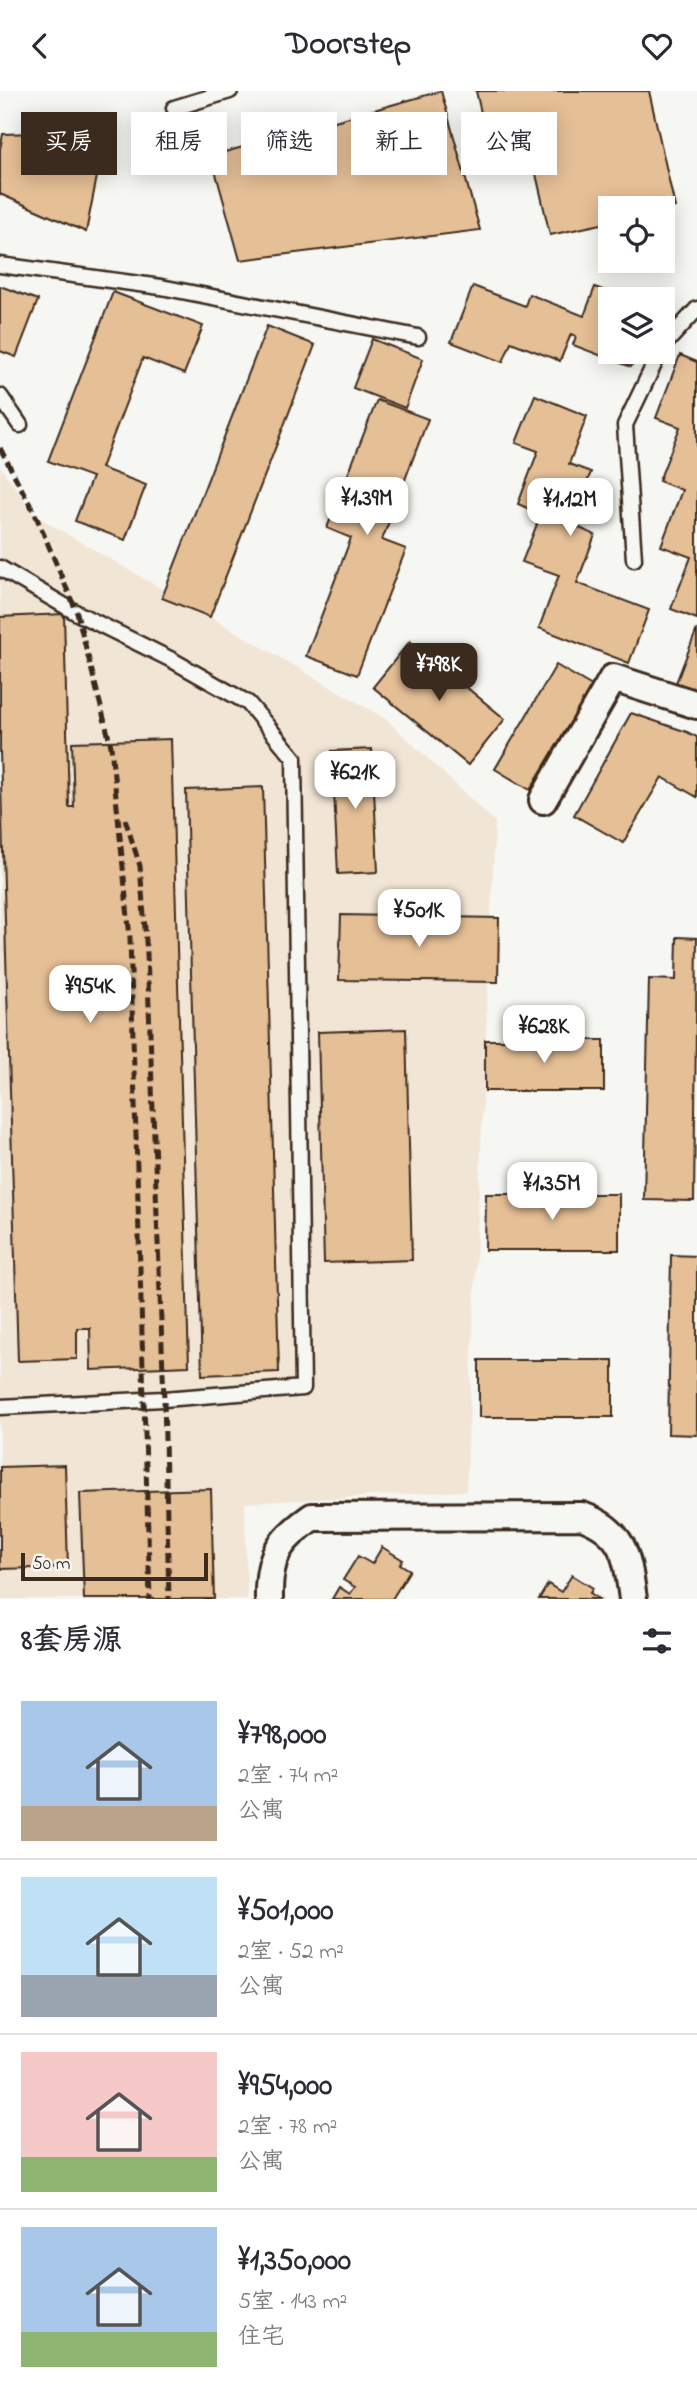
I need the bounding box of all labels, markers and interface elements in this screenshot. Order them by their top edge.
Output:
text: Doorstep [286,22,411,69]
icon: back [21,27,59,65]
icon: heart [638,27,676,65]
chip: 买房 [21,112,117,175]
chip: 租房 [131,112,227,175]
chip: 筛选 [241,112,337,175]
chip: 新上 [351,112,447,175]
chip: 公寓 [461,112,557,175]
map controls [598,196,675,364]
button: locate [598,196,675,273]
button: layers [598,287,675,364]
pin: ¥1.39M [310,477,424,537]
pin: ¥1.12M [513,479,627,538]
text: ¥1.39M [341,483,393,516]
text: ¥1.12M [543,484,597,517]
pin: ¥798K [390,643,488,703]
text: ¥798K [416,649,462,682]
pin: ¥621K [306,751,404,811]
text: ¥621K [331,757,380,790]
pin: ¥501K [370,889,468,949]
text: ¥501K [394,895,444,928]
pin: ¥954K [41,965,139,1025]
text: ¥954K [65,971,115,1004]
pin: ¥628K [495,1005,593,1065]
text: ¥628K [519,1011,569,1044]
pin: ¥1.35M [495,1163,609,1222]
text: ¥1.35M [523,1168,581,1201]
scale bar [21,1550,208,1582]
text: 50 m [32,1551,71,1578]
text: 8套房源 [21,1620,122,1664]
icon: filters [638,1622,676,1660]
text: ¥798,000 [238,1714,326,1758]
icon: home [77,1729,161,1813]
text: 2室 · 74 m² [238,1760,338,1793]
text: 公寓 [238,1795,284,1828]
text: ¥501,000 [238,1890,333,1934]
icon: home [77,1905,161,1989]
text: 2室 · 52 m² [238,1936,344,1969]
text: 公寓 [238,1971,284,2004]
text: ¥954,000 [238,2065,332,2109]
icon: home [77,2080,161,2164]
text: 2室 · 78 m² [238,2111,337,2144]
text: 公寓 [238,2146,284,2179]
text: ¥1,350,000 [238,2240,351,2284]
icon: home [77,2255,161,2339]
text: 5室 · 143 m² [238,2286,347,2319]
text: 住宅 [238,2321,284,2354]

